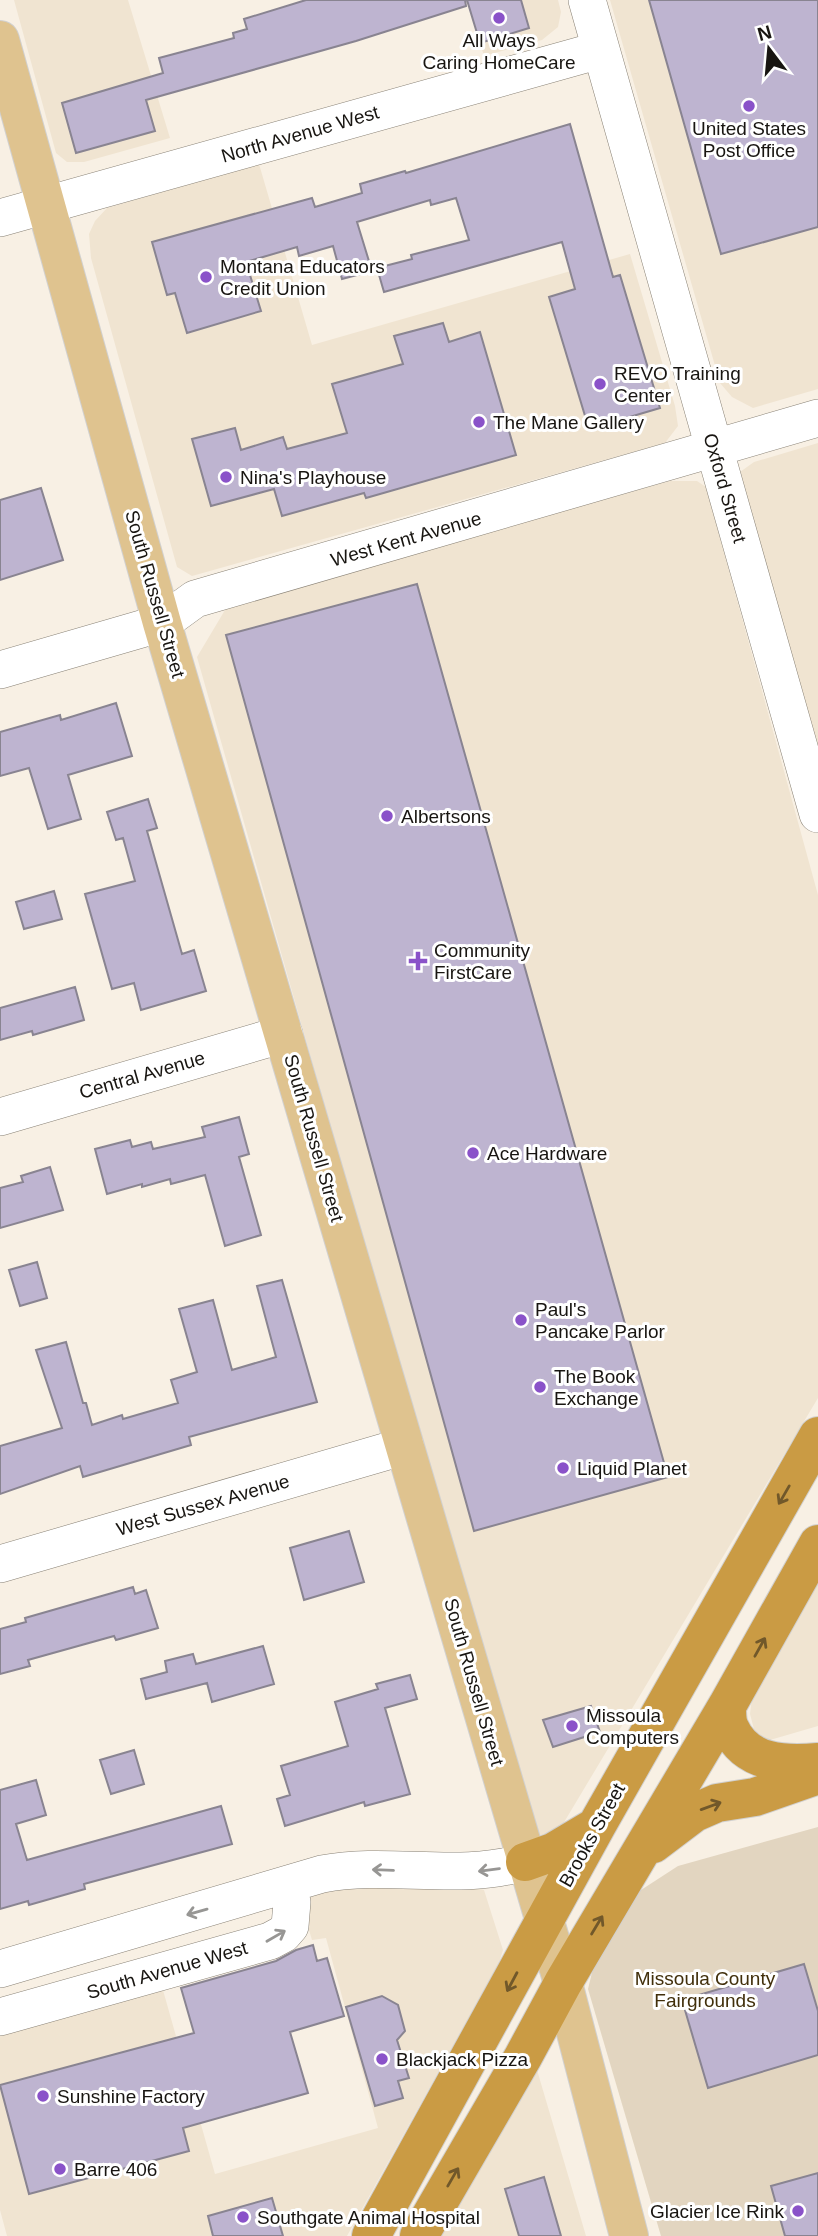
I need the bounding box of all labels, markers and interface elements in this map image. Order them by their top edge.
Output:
marker: All Ways Caring HomeCare [491,10,507,26]
north arrow [734,14,804,84]
text: N [755,21,774,45]
place label: All Ways Caring HomeCare [422,30,576,73]
marker: United States Post Office [741,98,757,114]
street label: North Avenue West [219,101,382,167]
place label: United States Post Office [692,118,806,161]
place label: Montana Educators Credit Union [220,256,385,299]
marker: Montana Educators Credit Union [198,269,214,285]
place label: REVO Training Center [614,363,741,406]
marker: REVO Training Center [592,376,608,392]
place label: The Mane Gallery [493,412,645,433]
marker: The Mane Gallery [471,414,487,430]
street label: Oxford Street [699,431,751,546]
place label: Nina's Playhouse [240,467,386,488]
marker: Nina's Playhouse [218,469,234,485]
street label: West Kent Avenue [328,507,484,571]
street label: South Russell Street [121,508,189,681]
place label: Albertsons [401,806,491,827]
marker: Albertsons [379,808,395,824]
place label: Community FirstCare [434,940,531,983]
marker: Community FirstCare [408,951,428,971]
street label: Central Avenue [77,1047,207,1103]
street label: South Russell Street [280,1052,348,1225]
place label: Ace Hardware [487,1143,607,1164]
marker: Ace Hardware [465,1145,481,1161]
place label: Paul's Pancake Parlor [535,1299,666,1342]
marker: Paul's Pancake Parlor [513,1312,529,1328]
place label: The Book Exchange [554,1366,639,1409]
marker: The Book Exchange [532,1379,548,1395]
place label: Liquid Planet [577,1458,688,1479]
marker: Liquid Planet [555,1460,571,1476]
street label: West Sussex Avenue [114,1470,292,1540]
one-way arrow [777,1485,791,1505]
street label: South Russell Street [440,1596,508,1769]
one-way arrow [753,1637,767,1657]
place label: Missoula Computers [586,1705,679,1748]
marker: Missoula Computers [564,1718,580,1734]
street label: Brooks Street [555,1779,629,1890]
one-way arrow [700,1799,722,1812]
one-way arrow [372,1863,395,1876]
one-way arrow [478,1864,501,1877]
one-way arrow [186,1906,209,1919]
one-way arrow [591,1915,605,1935]
one-way arrow [266,1929,286,1943]
street label: South Avenue West [84,1937,250,2003]
park label: Missoula County Fairgrounds [635,1968,776,2011]
one-way arrow [504,1971,518,1992]
place label: Blackjack Pizza [396,2049,528,2070]
marker: Blackjack Pizza [374,2051,390,2067]
place label: Sunshine Factory [57,2086,205,2107]
marker: Sunshine Factory [35,2088,51,2104]
place label: Barre 406 [74,2159,157,2180]
marker: Barre 406 [52,2161,68,2177]
one-way arrow [447,2167,461,2187]
place label: Glacier Ice Rink [650,2201,784,2222]
marker: Glacier Ice Rink [790,2203,806,2219]
place label: Southgate Animal Hospital [257,2207,480,2228]
marker: Southgate Animal Hospital [235,2209,251,2225]

